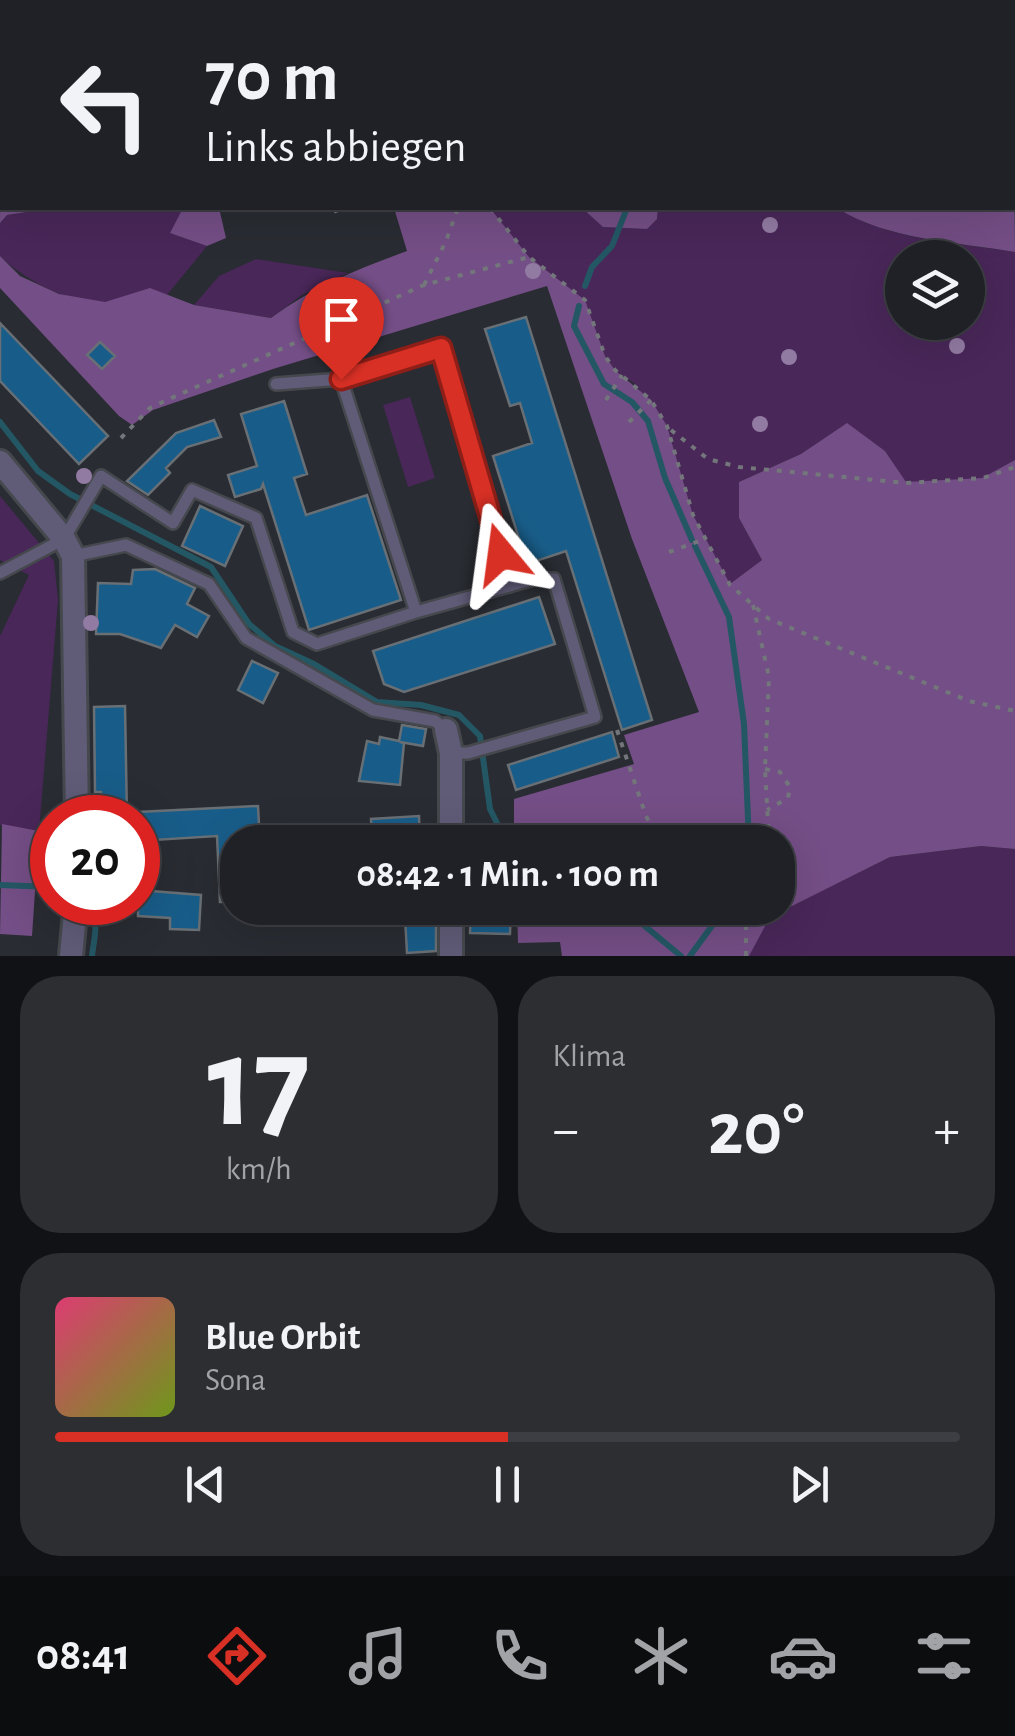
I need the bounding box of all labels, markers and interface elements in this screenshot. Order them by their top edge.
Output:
icon: left [40,40,170,170]
text: 70 m [205,43,339,113]
text: Links abbiegen [205,125,467,170]
map controls [885,240,985,340]
button: layers [885,240,985,340]
pin [299,277,384,380]
icon: arrive [314,292,369,347]
position arrow [449,502,553,606]
speed limit sign: 20 [30,795,160,925]
text: 08:42 · 1 Min. · 100 m [356,856,659,894]
text: 17 [207,1020,310,1150]
text: Klima [553,1040,626,1072]
text: 20° [708,1093,804,1168]
text: − [553,1103,579,1158]
text: + [934,1103,960,1158]
text: km/h [226,1153,292,1185]
text: Blue Orbit [205,1319,360,1357]
text: Sona [205,1364,266,1396]
icon: previous [178,1457,233,1512]
icon: pause [480,1457,535,1512]
icon: next [782,1457,837,1512]
icon: directions [202,1621,272,1691]
icon: music [343,1621,413,1691]
icon: phone [485,1621,555,1691]
icon: climate [626,1621,696,1691]
icon: car [768,1621,838,1691]
icon: filters [909,1621,979,1691]
text: 08:41 [36,1633,131,1678]

